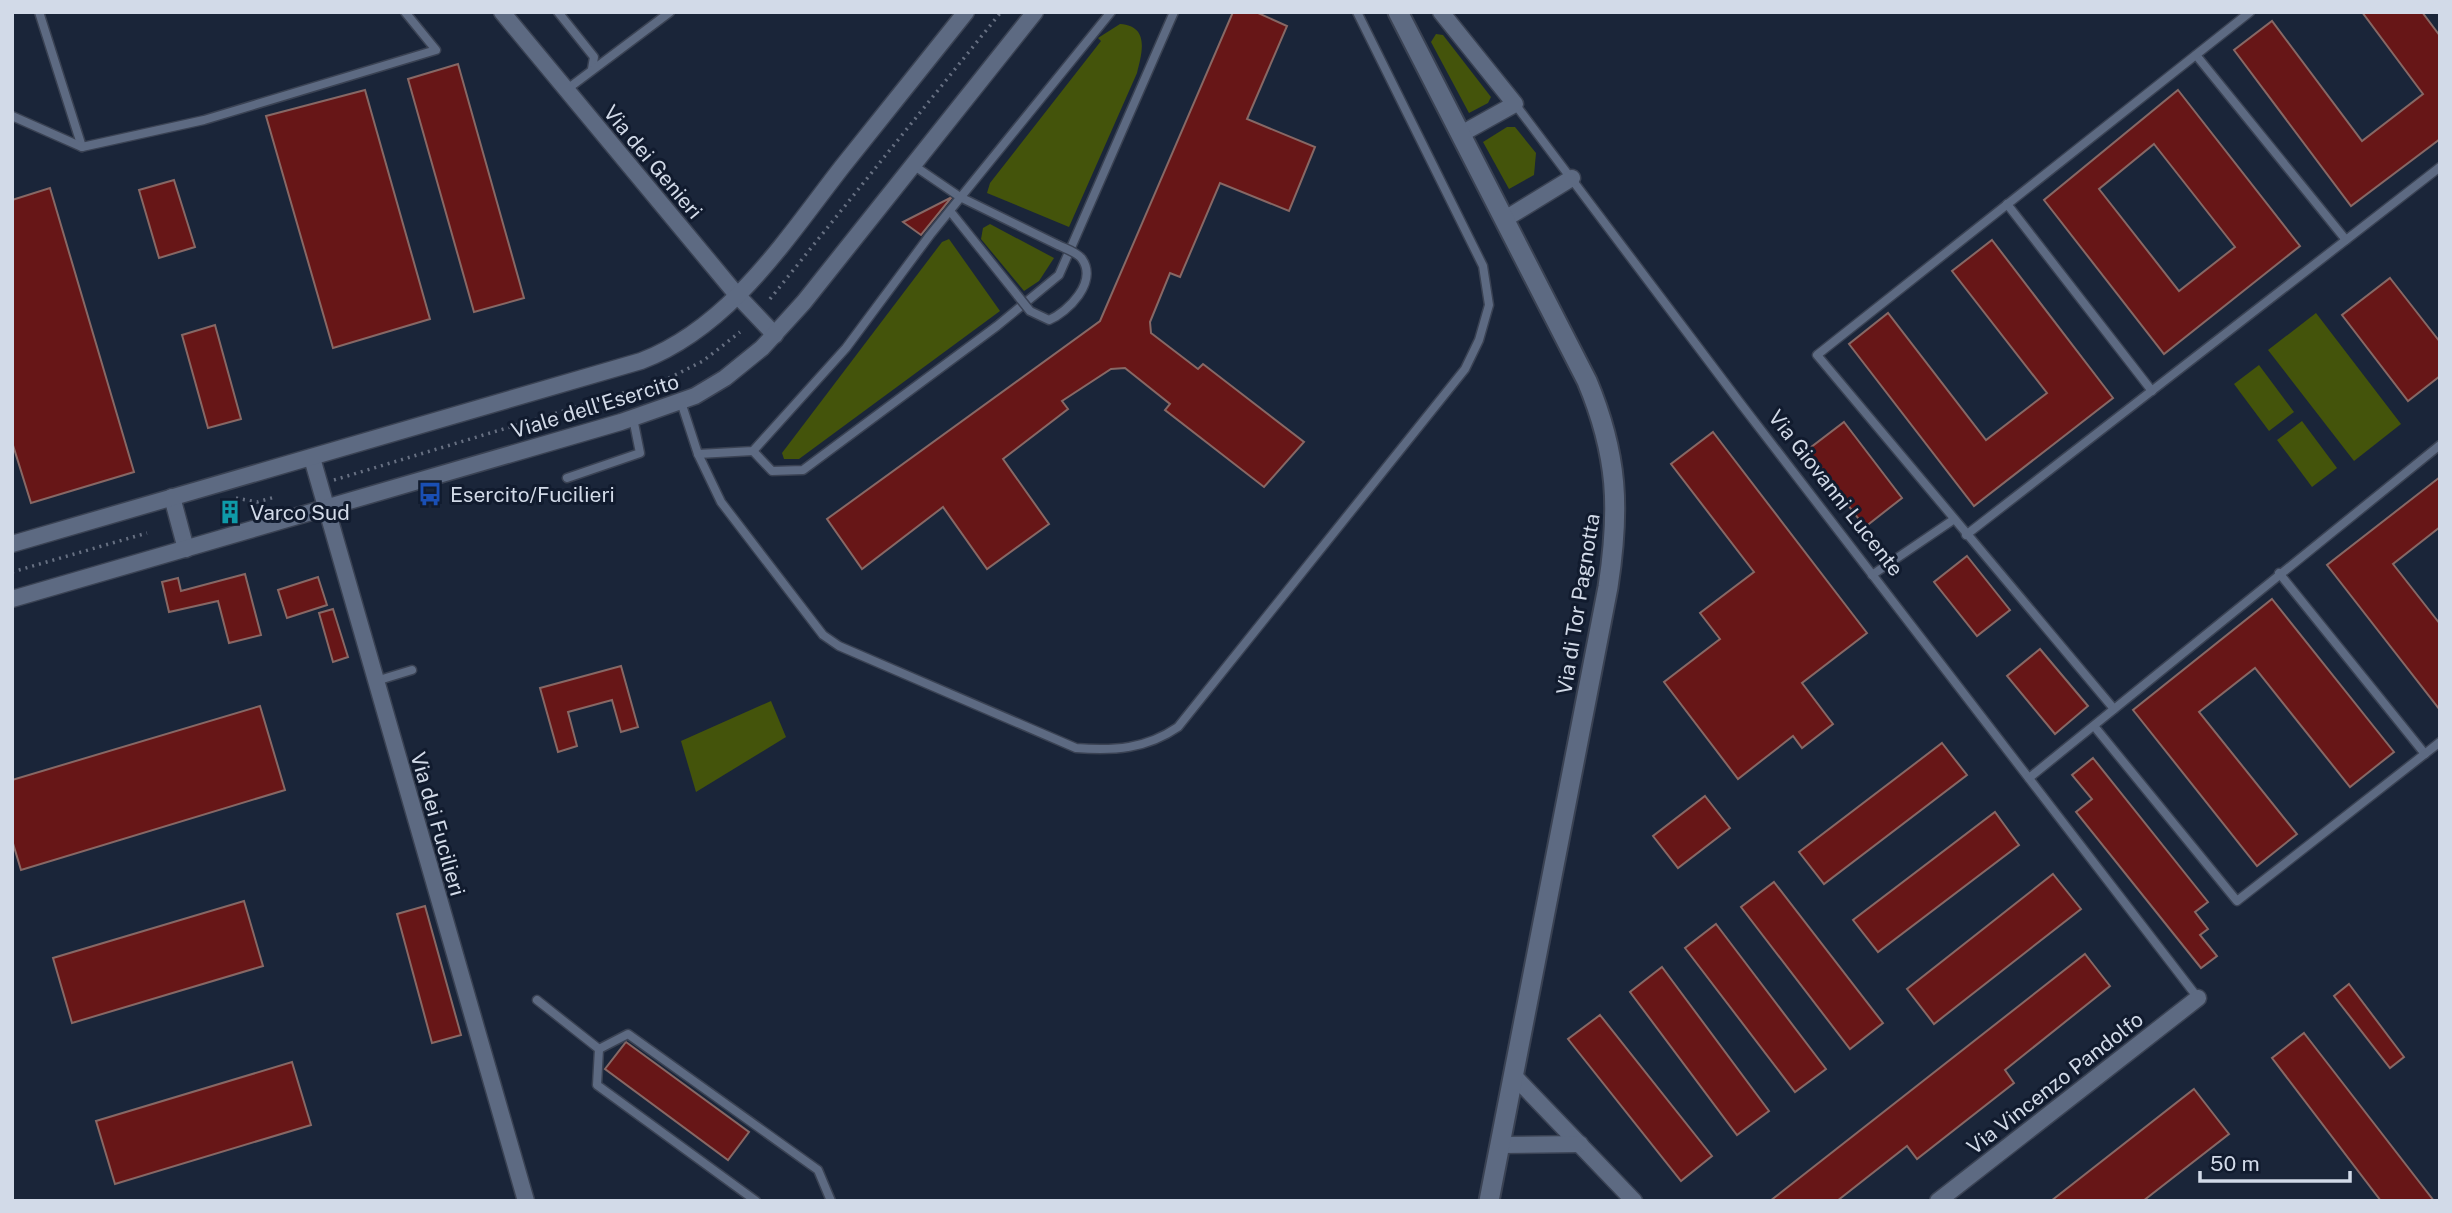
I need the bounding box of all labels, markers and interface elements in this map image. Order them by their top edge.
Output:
street label: Via dei Genieri [598,100,708,224]
street label: Viale dell'Esercito [508,369,682,443]
street label: Via Giovanni Lucente [1763,405,1909,581]
bus stop icon: Esercito/Fucilieri [416,480,444,508]
place label: Esercito/Fucilieri [450,482,615,507]
building icon: Varco Sud [216,498,244,526]
place label: Varco Sud [250,500,350,525]
street label: Via di Tor Pagnotta [1551,512,1605,696]
street label: Via dei Fucilieri [406,749,470,899]
street label: Via Vincenzo Pandolfo [1962,1006,2148,1160]
scale bar [2200,1140,2350,1184]
text: 50 m [2210,1151,2260,1176]

